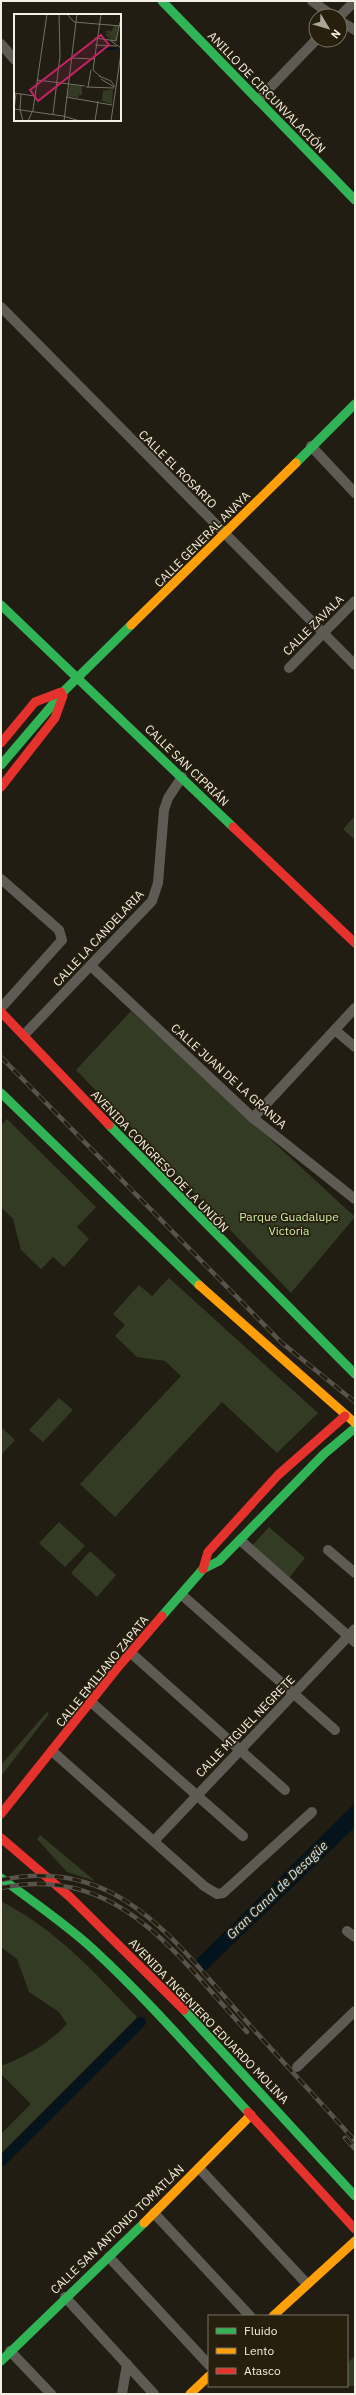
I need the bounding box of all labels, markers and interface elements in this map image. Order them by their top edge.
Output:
north arrow [308,8,348,48]
inset map [14,14,121,121]
text: N [328,27,344,42]
street label: ANILLO DE CIRCUNVALACIÓN [205,28,329,156]
street label: CALLE EL ROSARIO [136,427,220,511]
street label: CALLE GENERAL ANAYA [151,488,253,590]
street label: CALLE ZAVALA [280,591,347,658]
street label: CALLE SAN CIPRIÁN [142,721,232,809]
street label: CALLE LA CANDELARIA [49,886,147,989]
street label: CALLE JUAN DE LA GRANJA [168,1020,290,1132]
street label: AVENIDA CONGRESO DE LA UNIÓN [88,1087,232,1235]
park label: Parque Guadalupe Victoria [239,1209,339,1238]
street label: CALLE EMILIANO ZAPATA [52,1612,152,1730]
street label: CALLE MIGUEL NEGRETE [192,1672,298,1780]
water label: Gran Canal de Desagüe [223,1837,332,1943]
street label: AVENIDA INGENIERO EDUARDO MOLINA [126,1935,292,2107]
street label: CALLE SAN ANTONIO TOMATLÁN [47,2161,187,2297]
legend [208,2315,348,2387]
text: Fluido [244,2323,278,2338]
text: Lento [244,2343,274,2358]
text: Atasco [244,2363,281,2378]

